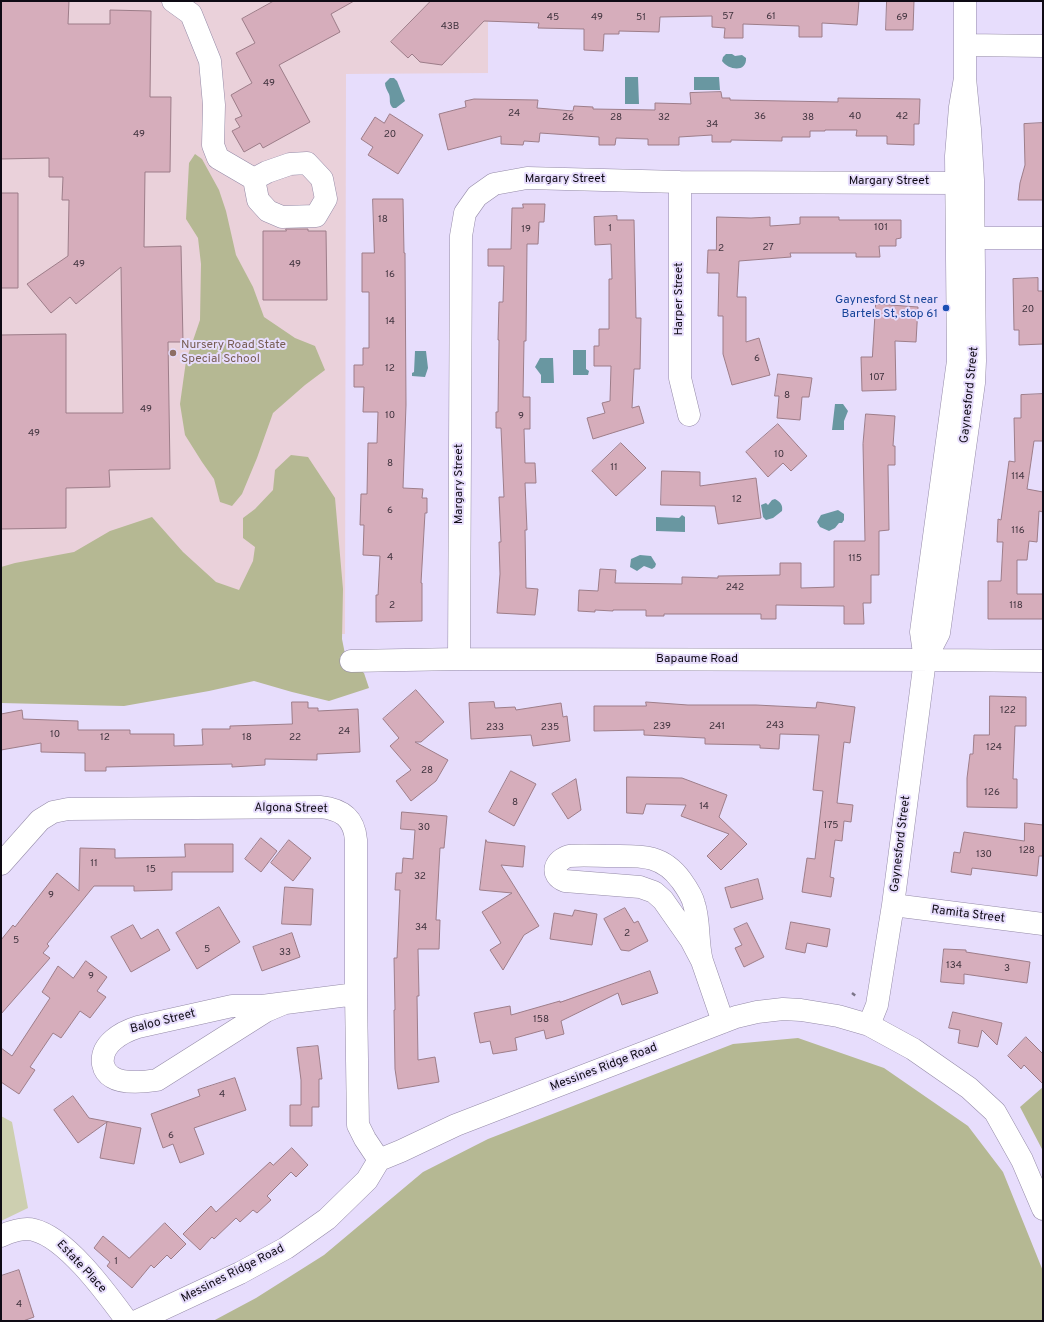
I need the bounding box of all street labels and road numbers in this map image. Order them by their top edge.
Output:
street label: Margary Street [525,173,605,187]
street label: Margary Street [849,175,929,189]
street label: Harper Street [673,262,687,336]
street label: Gaynesford Street [958,346,982,444]
street label: Margary Street [453,444,467,524]
street label: Bapaume Road [656,653,738,667]
street label: Gaynesford Street [888,795,914,893]
street label: Algona Street [254,801,328,817]
street label: Ramita Street [930,903,1006,927]
street label: Baloo Street [129,1007,197,1037]
street label: Messines Ridge Road [548,1041,660,1095]
street label: Estate Place [53,1238,109,1296]
street label: Messines Ridge Road [179,1242,287,1306]

